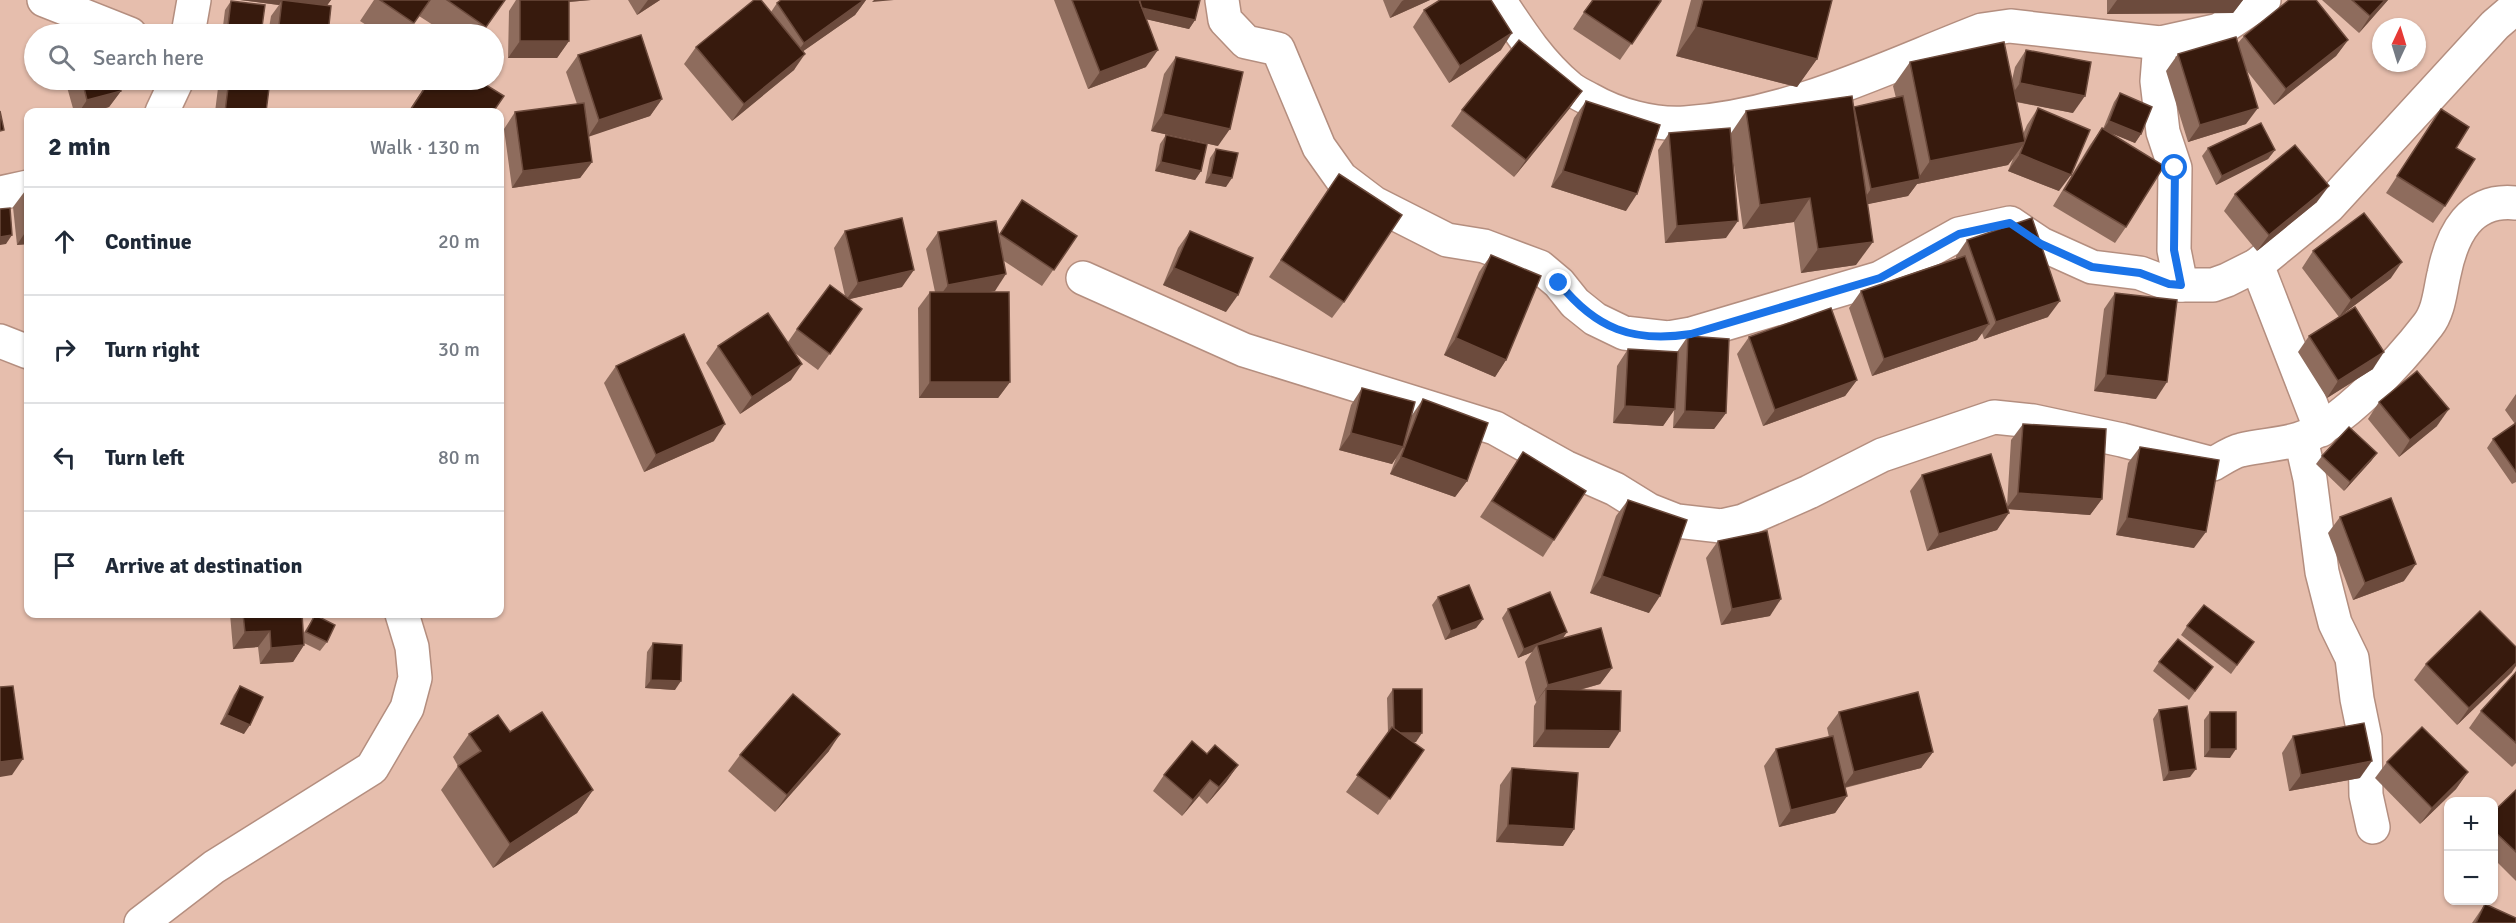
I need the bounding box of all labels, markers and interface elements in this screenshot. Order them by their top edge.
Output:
north arrow [2372,18,2426,72]
search box [24,24,504,90]
icon: search [45,41,78,74]
text: Search here [93,44,204,71]
text: 2 min [48,131,111,163]
text: Walk · 130 m [370,135,480,160]
route start [2161,154,2187,180]
icon: ahead [48,225,81,258]
text: Continue [105,228,192,255]
text: 20 m [438,229,480,254]
route end [1545,269,1571,295]
icon: right [48,333,81,366]
text: Turn right [105,336,200,363]
text: 30 m [438,337,480,362]
icon: left [48,441,81,474]
text: Turn left [105,444,185,471]
text: 80 m [438,445,480,470]
icon: arrive [48,549,81,582]
text: Arrive at destination [105,552,302,579]
map controls [2444,797,2498,905]
button: + [2444,797,2498,851]
button: − [2444,851,2498,905]

